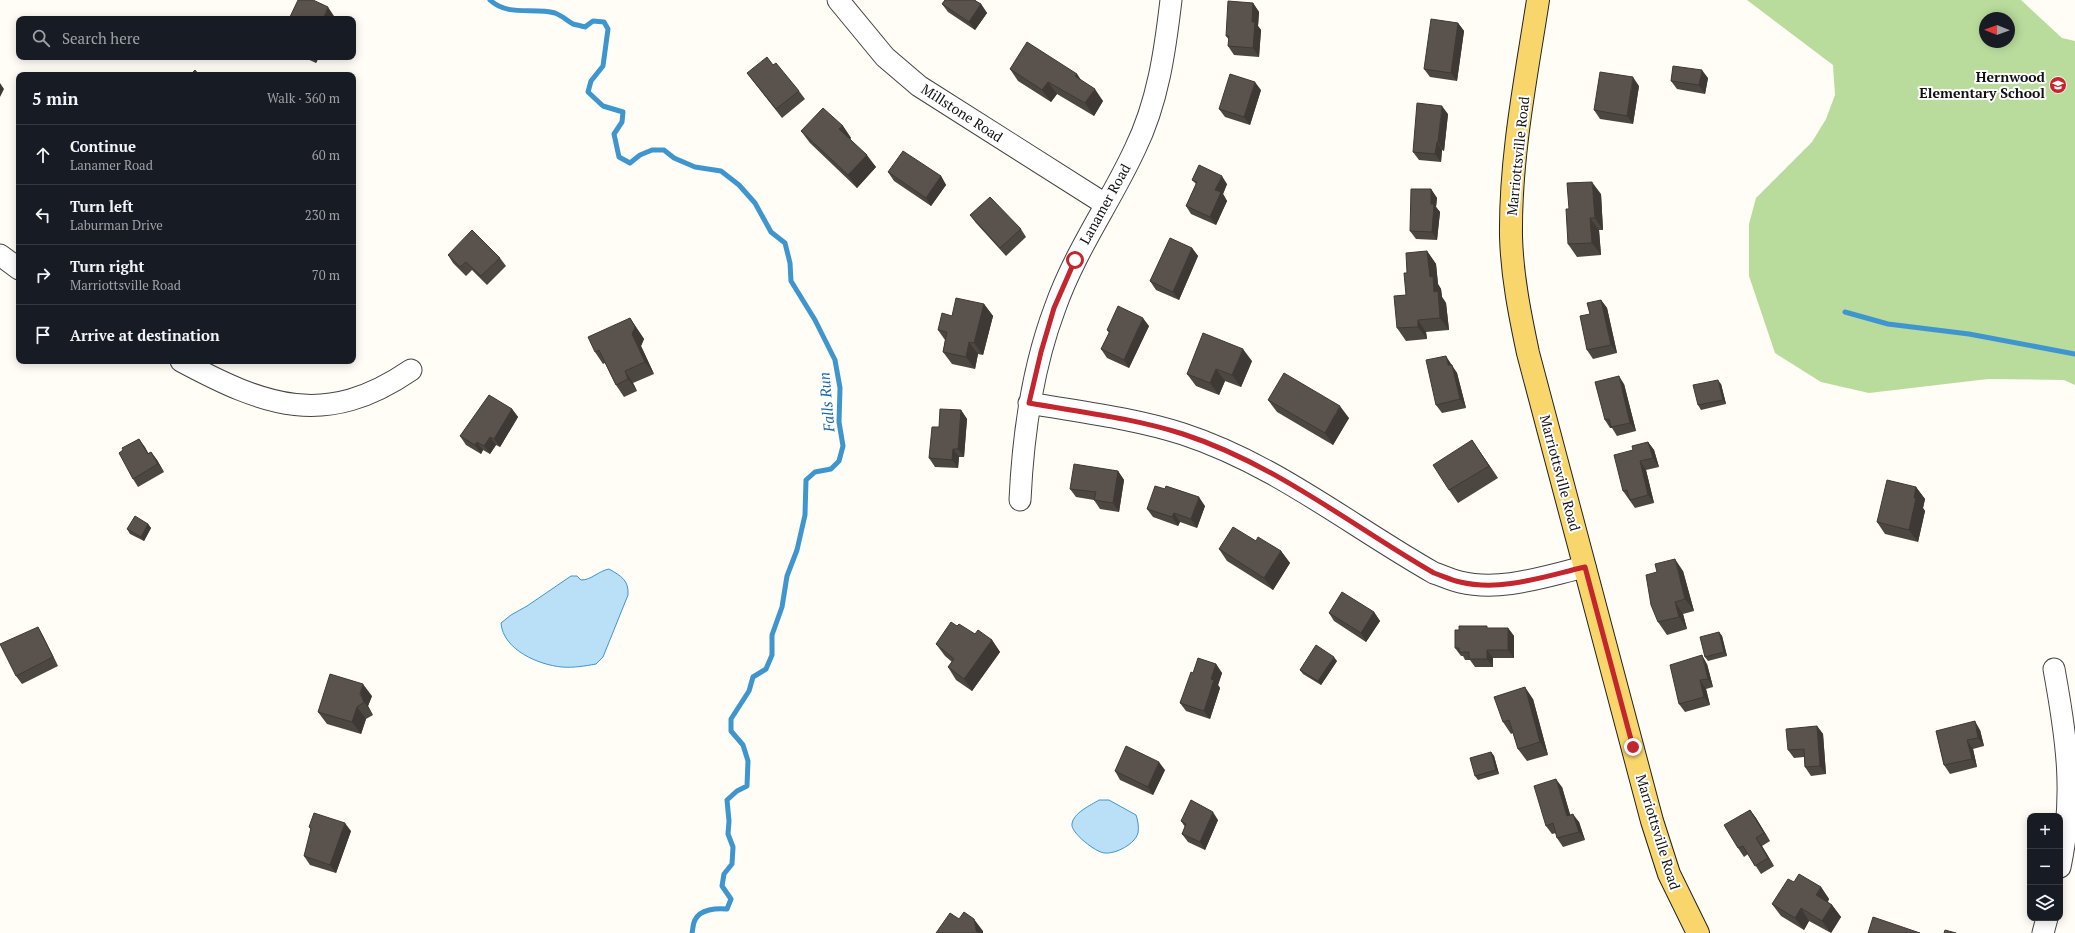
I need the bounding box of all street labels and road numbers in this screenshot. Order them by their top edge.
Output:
street label: Millstone Road [918,79,1007,146]
street label: Marriottsville Road [1502,95,1533,216]
street label: Lanamer Road [1075,160,1135,247]
street label: Marriottsville Road [1536,413,1585,533]
street label: Marriottsville Road [1632,772,1685,892]

